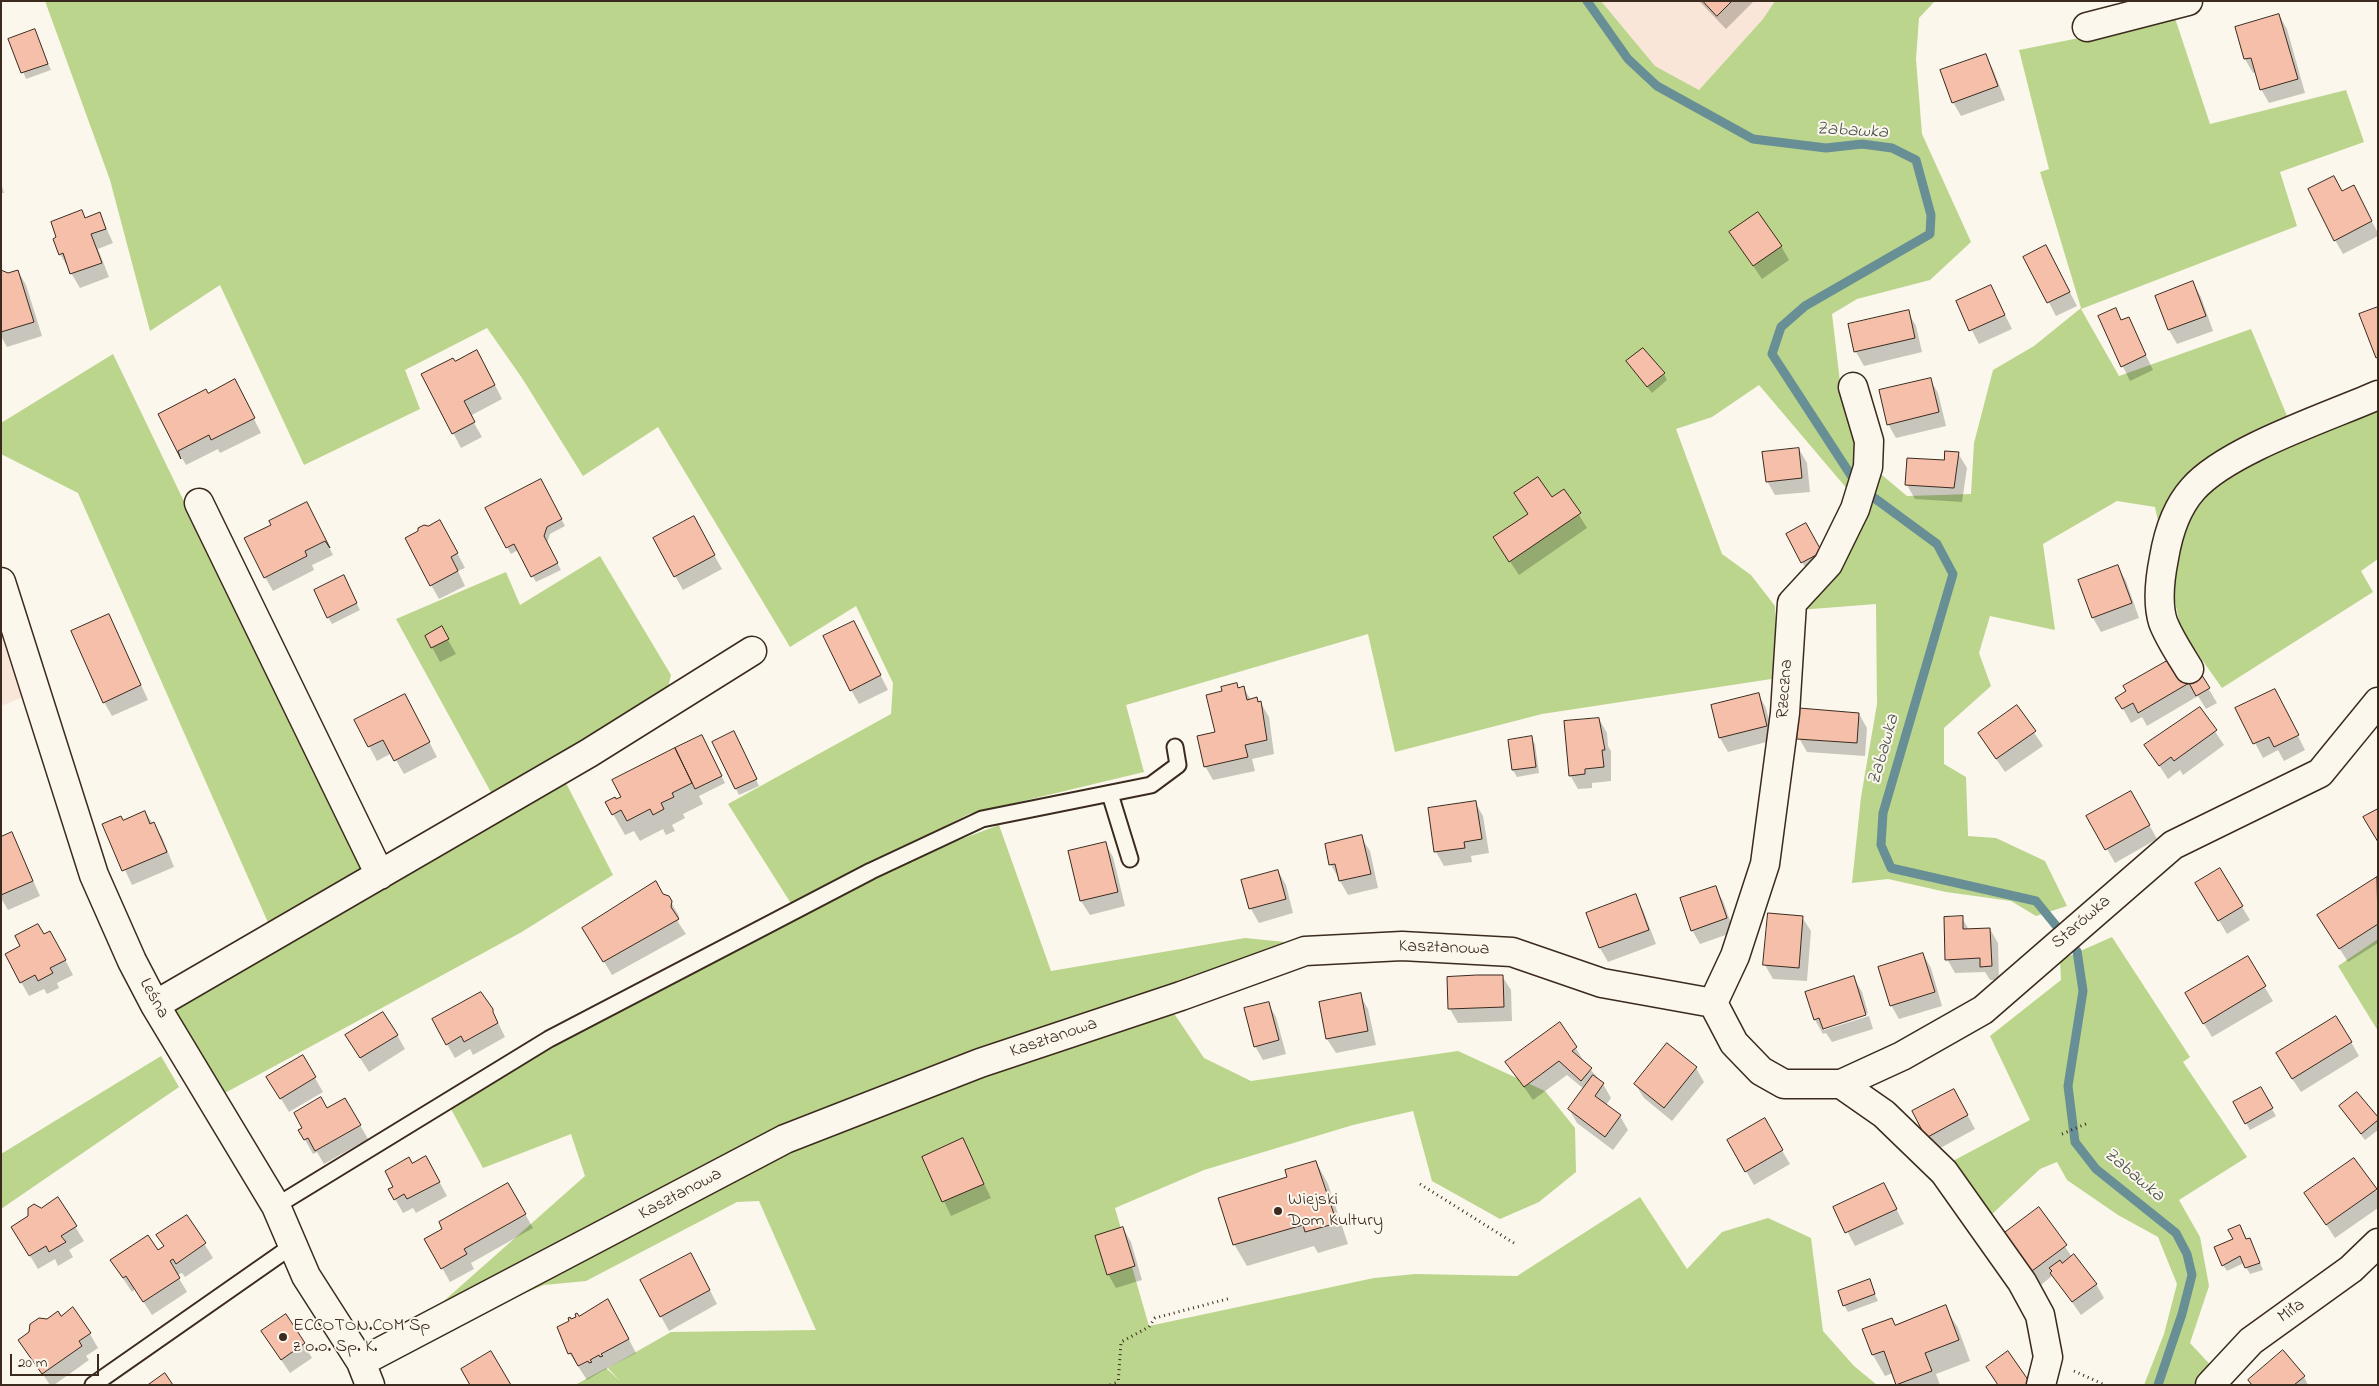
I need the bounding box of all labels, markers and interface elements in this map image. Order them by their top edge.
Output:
water label: Zabawka [1815,119,1889,145]
street label: Rzeczna [1773,658,1799,720]
water label: Zabawka [1864,712,1906,788]
street label: Starówka [2048,891,2116,955]
street label: Kasztanowa [1398,937,1490,961]
street label: Leśna [133,975,173,1023]
street label: Kasztanowa [1008,1014,1100,1064]
water label: Zabawka [2098,1144,2168,1208]
street label: Kasztanowa [636,1164,726,1226]
place label: Wiejski Dom Kultury [1288,1190,1383,1232]
marker: Wiejski Dom Kultury [1272,1205,1284,1217]
street label: Miła [2274,1295,2310,1329]
place label: ECCOTON.COM Sp z o.o. Sp. K. [293,1316,430,1358]
marker: ECCOTON.COM Sp z o.o. Sp. K. [277,1331,289,1343]
scale bar [12,1344,101,1376]
text: 20 m [18,1352,47,1374]

